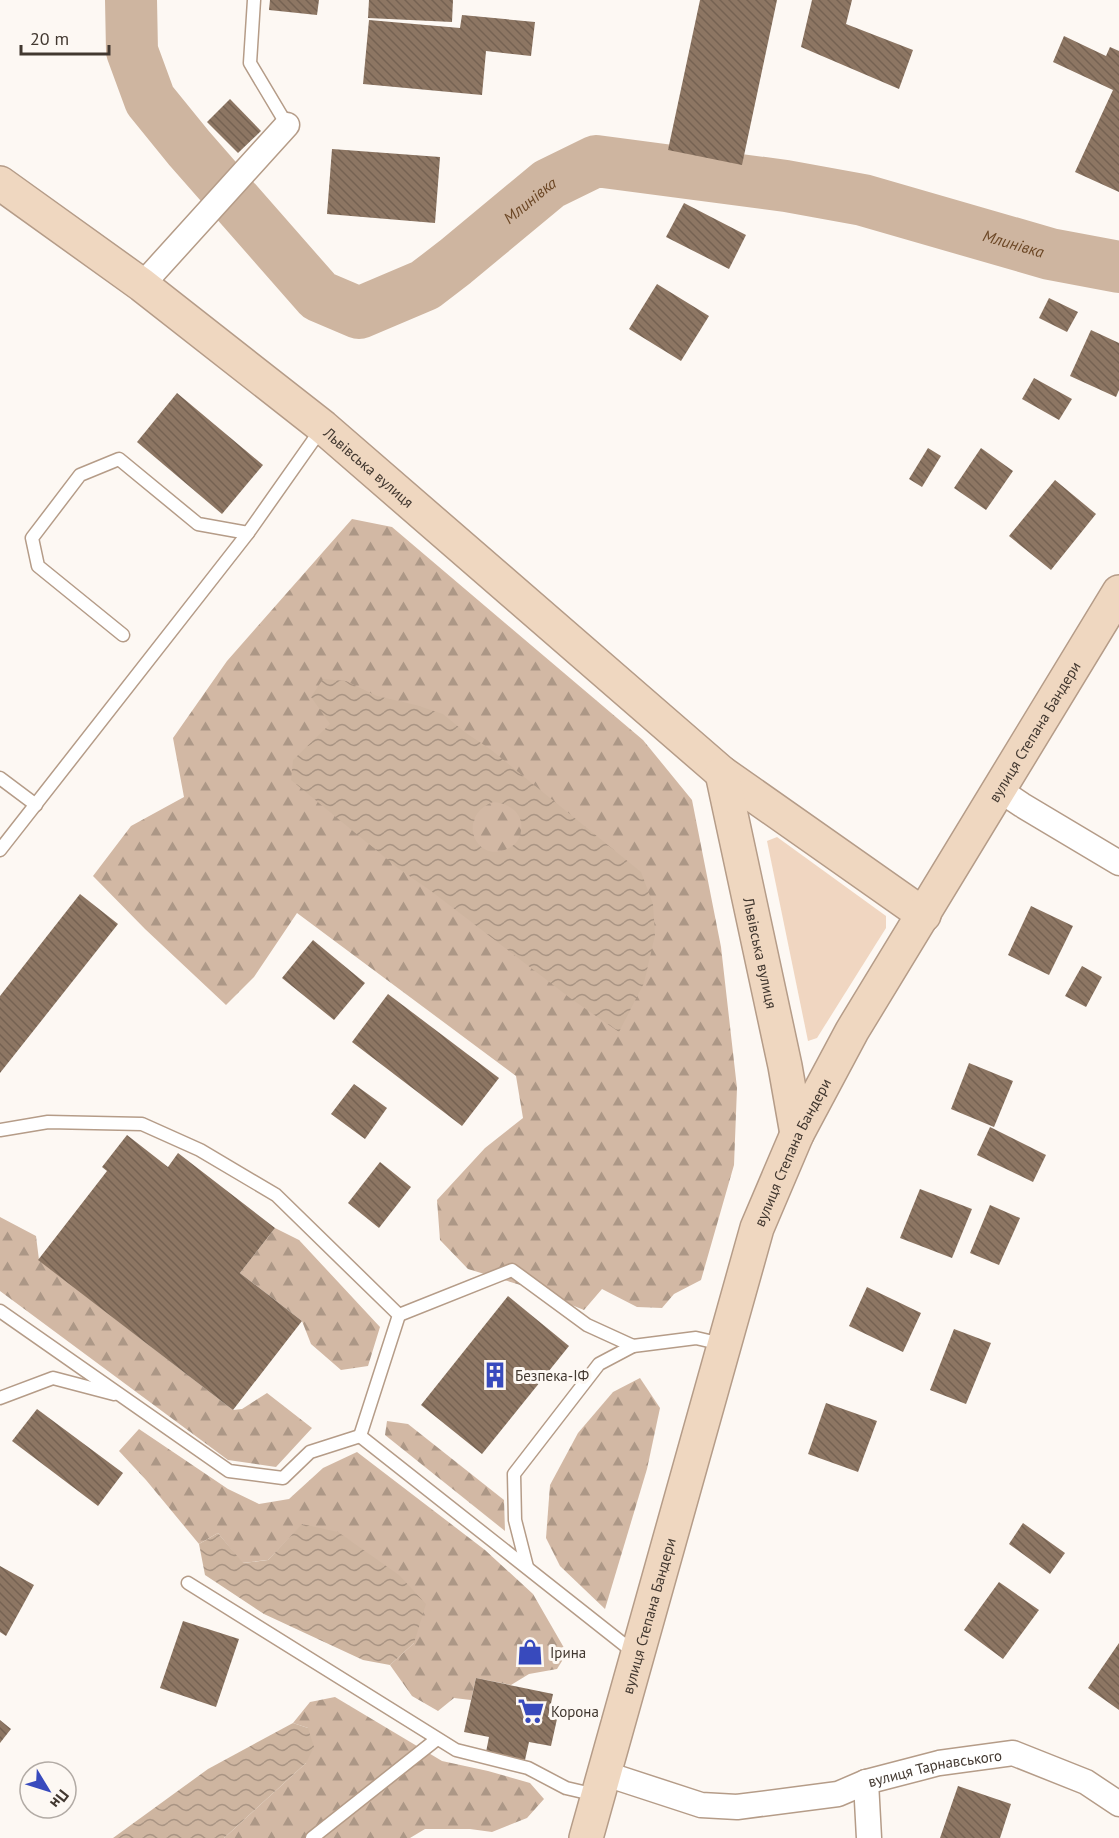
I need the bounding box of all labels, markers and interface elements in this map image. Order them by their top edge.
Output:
scale bar [21,18,110,56]
text: 20 m [30,27,69,50]
water label: Млинівка [499,172,559,228]
water label: Млинівка [981,225,1047,262]
street label: Львівська вулиця [319,422,418,511]
street label: вулиця Степана Бандери [984,658,1084,805]
street label: Львівська вулиця [739,895,782,1010]
street label: вулиця Степана Бандери [749,1075,835,1229]
building icon: Безпека-ІФ [480,1360,510,1390]
place label: Безпека-ІФ [515,1366,590,1385]
street label: вулиця Степана Бандери [617,1535,679,1696]
shop icon: Ірина [515,1637,545,1667]
place label: Ірина [550,1643,586,1662]
supermarket icon: Корона [516,1696,546,1726]
place label: Корона [551,1702,599,1721]
street label: вулиця Тарнавського [866,1745,1003,1791]
north arrow [18,1760,78,1820]
text: Пн [46,1786,73,1813]

